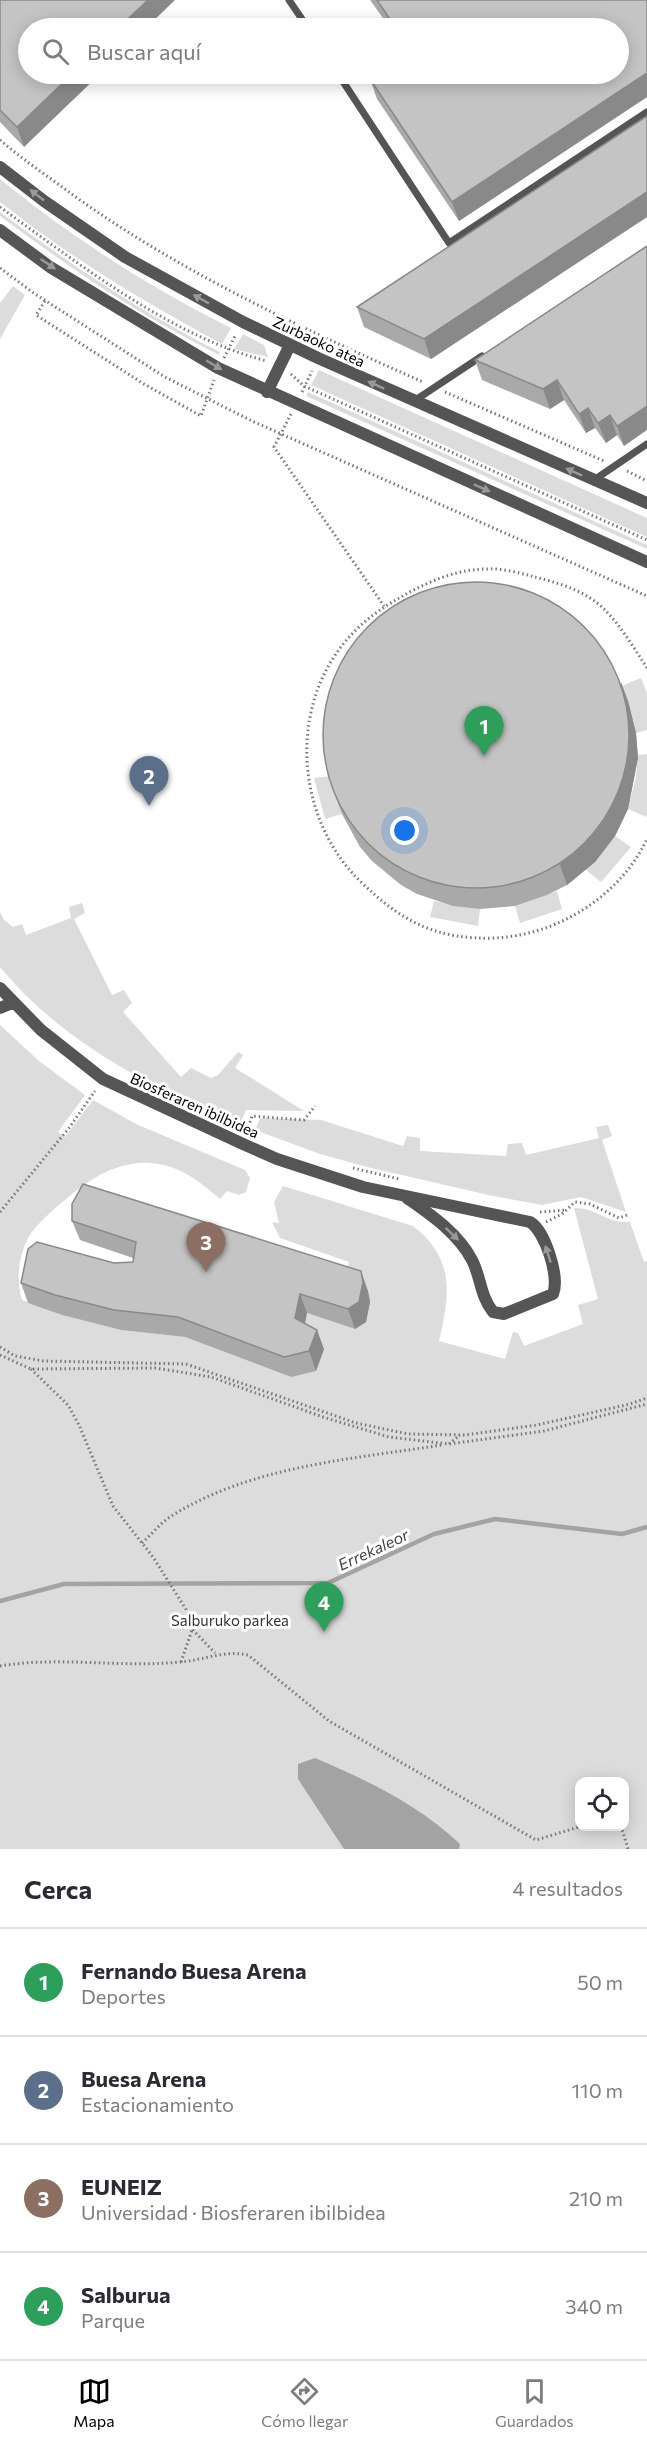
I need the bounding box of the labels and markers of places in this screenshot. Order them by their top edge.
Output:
pin: 1 [464,706,504,756]
pin: 2 [130,756,168,806]
pin: 3 [186,1222,226,1272]
pin: 4 [304,1582,344,1632]

